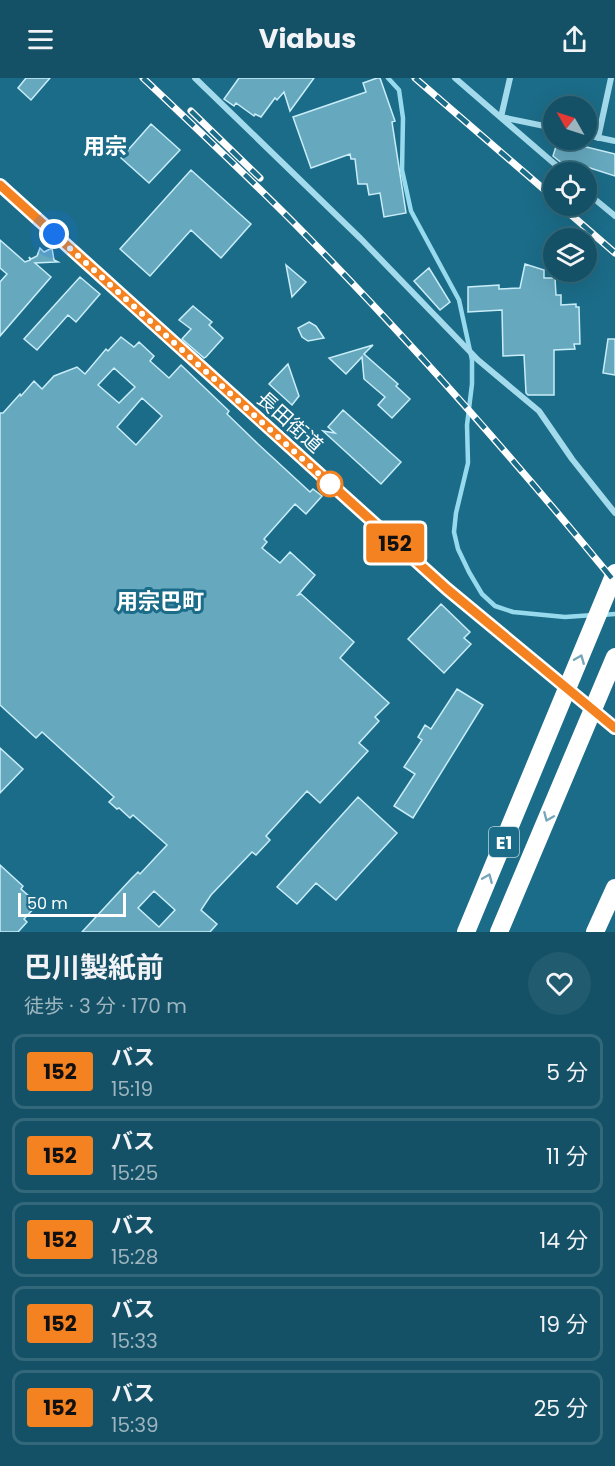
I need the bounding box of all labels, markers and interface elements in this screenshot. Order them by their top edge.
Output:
text: Viabus [259,20,356,57]
icon: menu [24,23,57,56]
icon: share [558,23,591,56]
north arrow [543,96,597,150]
map controls [543,96,597,282]
district label: 用宗 [83,131,127,162]
button: locate [543,162,597,216]
your location [39,219,69,249]
button: layers [543,228,597,282]
street label: 長田街道 [251,385,329,459]
unlabelled marker [317,471,343,497]
line badge: 152 [360,524,430,562]
text: 152 [378,529,412,558]
district label: 用宗巴町 [116,586,204,617]
one-way arrow [573,654,585,665]
one-way arrow [543,810,555,821]
road number: E1 [489,827,519,857]
one-way arrow [481,873,493,884]
scale bar [18,890,126,918]
text: 50 m [27,892,68,915]
text: 巴川製紙前 [24,948,164,987]
button: heart [528,952,591,1015]
text: 徒歩 · 3 分 · 170 m [24,992,187,1020]
text: バス [111,1042,155,1073]
text: 152 [43,1057,77,1086]
text: 5 分 [546,1057,588,1088]
text: 15:19 [111,1075,153,1103]
text: バス [111,1126,155,1157]
text: 152 [43,1141,77,1170]
text: 11 分 [546,1141,588,1172]
text: 15:25 [111,1159,158,1187]
text: バス [111,1210,155,1241]
text: 152 [43,1225,77,1254]
text: 14 分 [539,1225,588,1256]
text: 15:28 [111,1243,158,1271]
text: バス [111,1294,155,1325]
text: 152 [43,1309,77,1338]
text: 19 分 [539,1309,588,1340]
text: 15:33 [111,1327,158,1355]
text: バス [111,1378,155,1409]
text: 152 [43,1393,77,1422]
text: 25 分 [534,1393,588,1424]
text: 15:39 [111,1411,159,1439]

